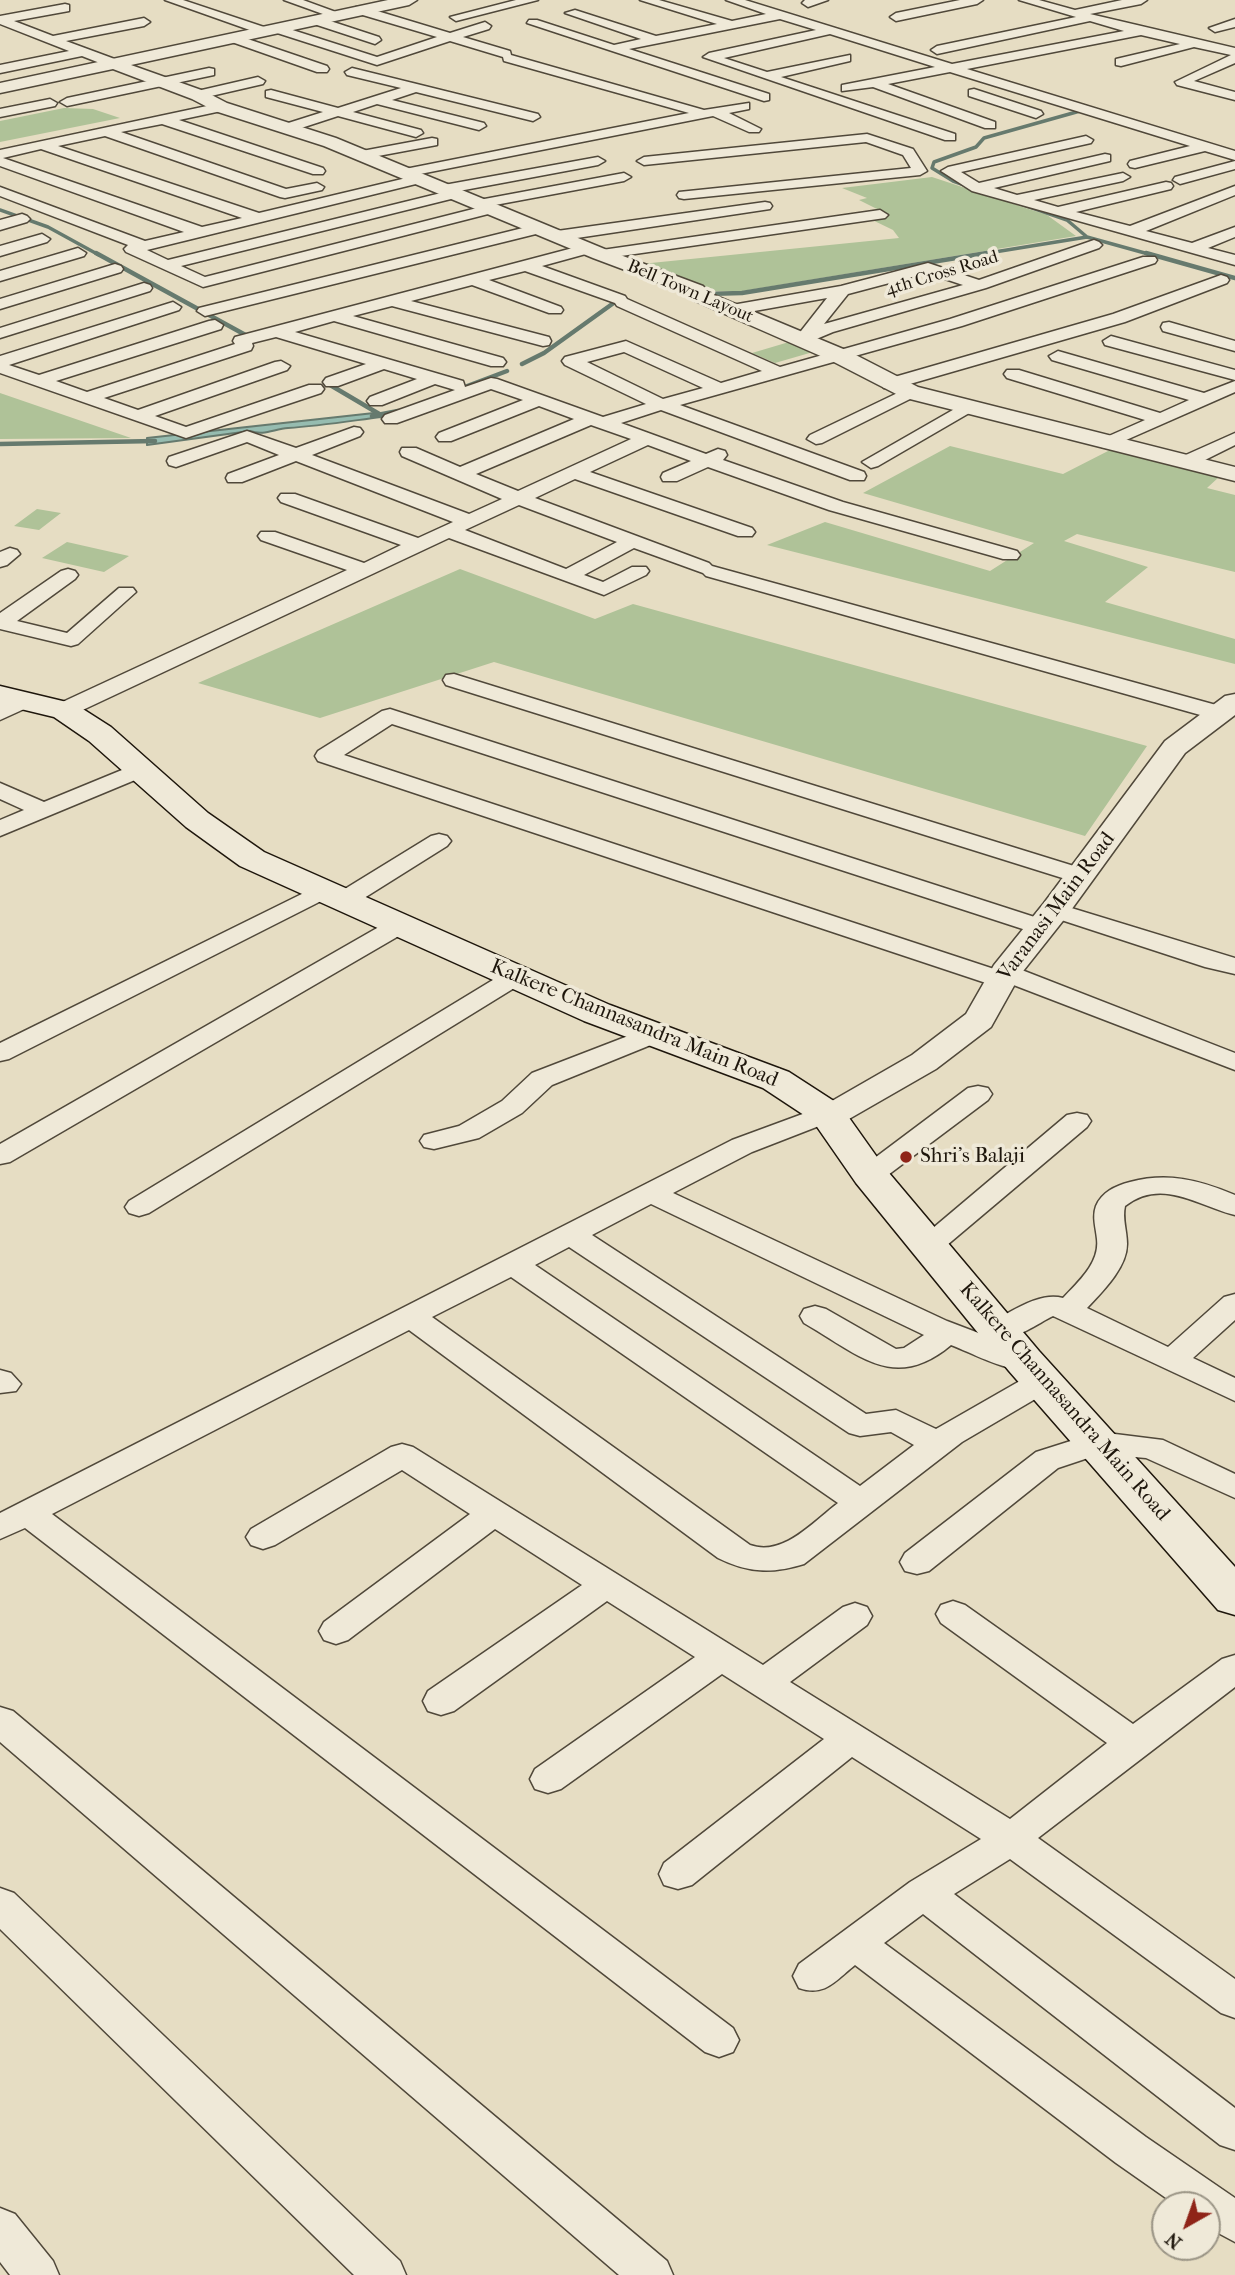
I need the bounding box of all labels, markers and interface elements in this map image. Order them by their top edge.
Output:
street label: 4th Cross Road [883,247,1001,301]
street label: Bell Town Layout [624,256,756,328]
street label: Varanasi Main Road [993,828,1121,986]
street label: Kalkere Channasandra Main Road [486,955,782,1093]
place label: Shri's Balaji [920,1144,1025,1170]
marker: Shri's Balaji [898,1149,914,1165]
street label: Kalkere Channasandra Main Road [953,1277,1175,1527]
north arrow [1151,2191,1221,2261]
text: N [1161,2227,1186,2254]

